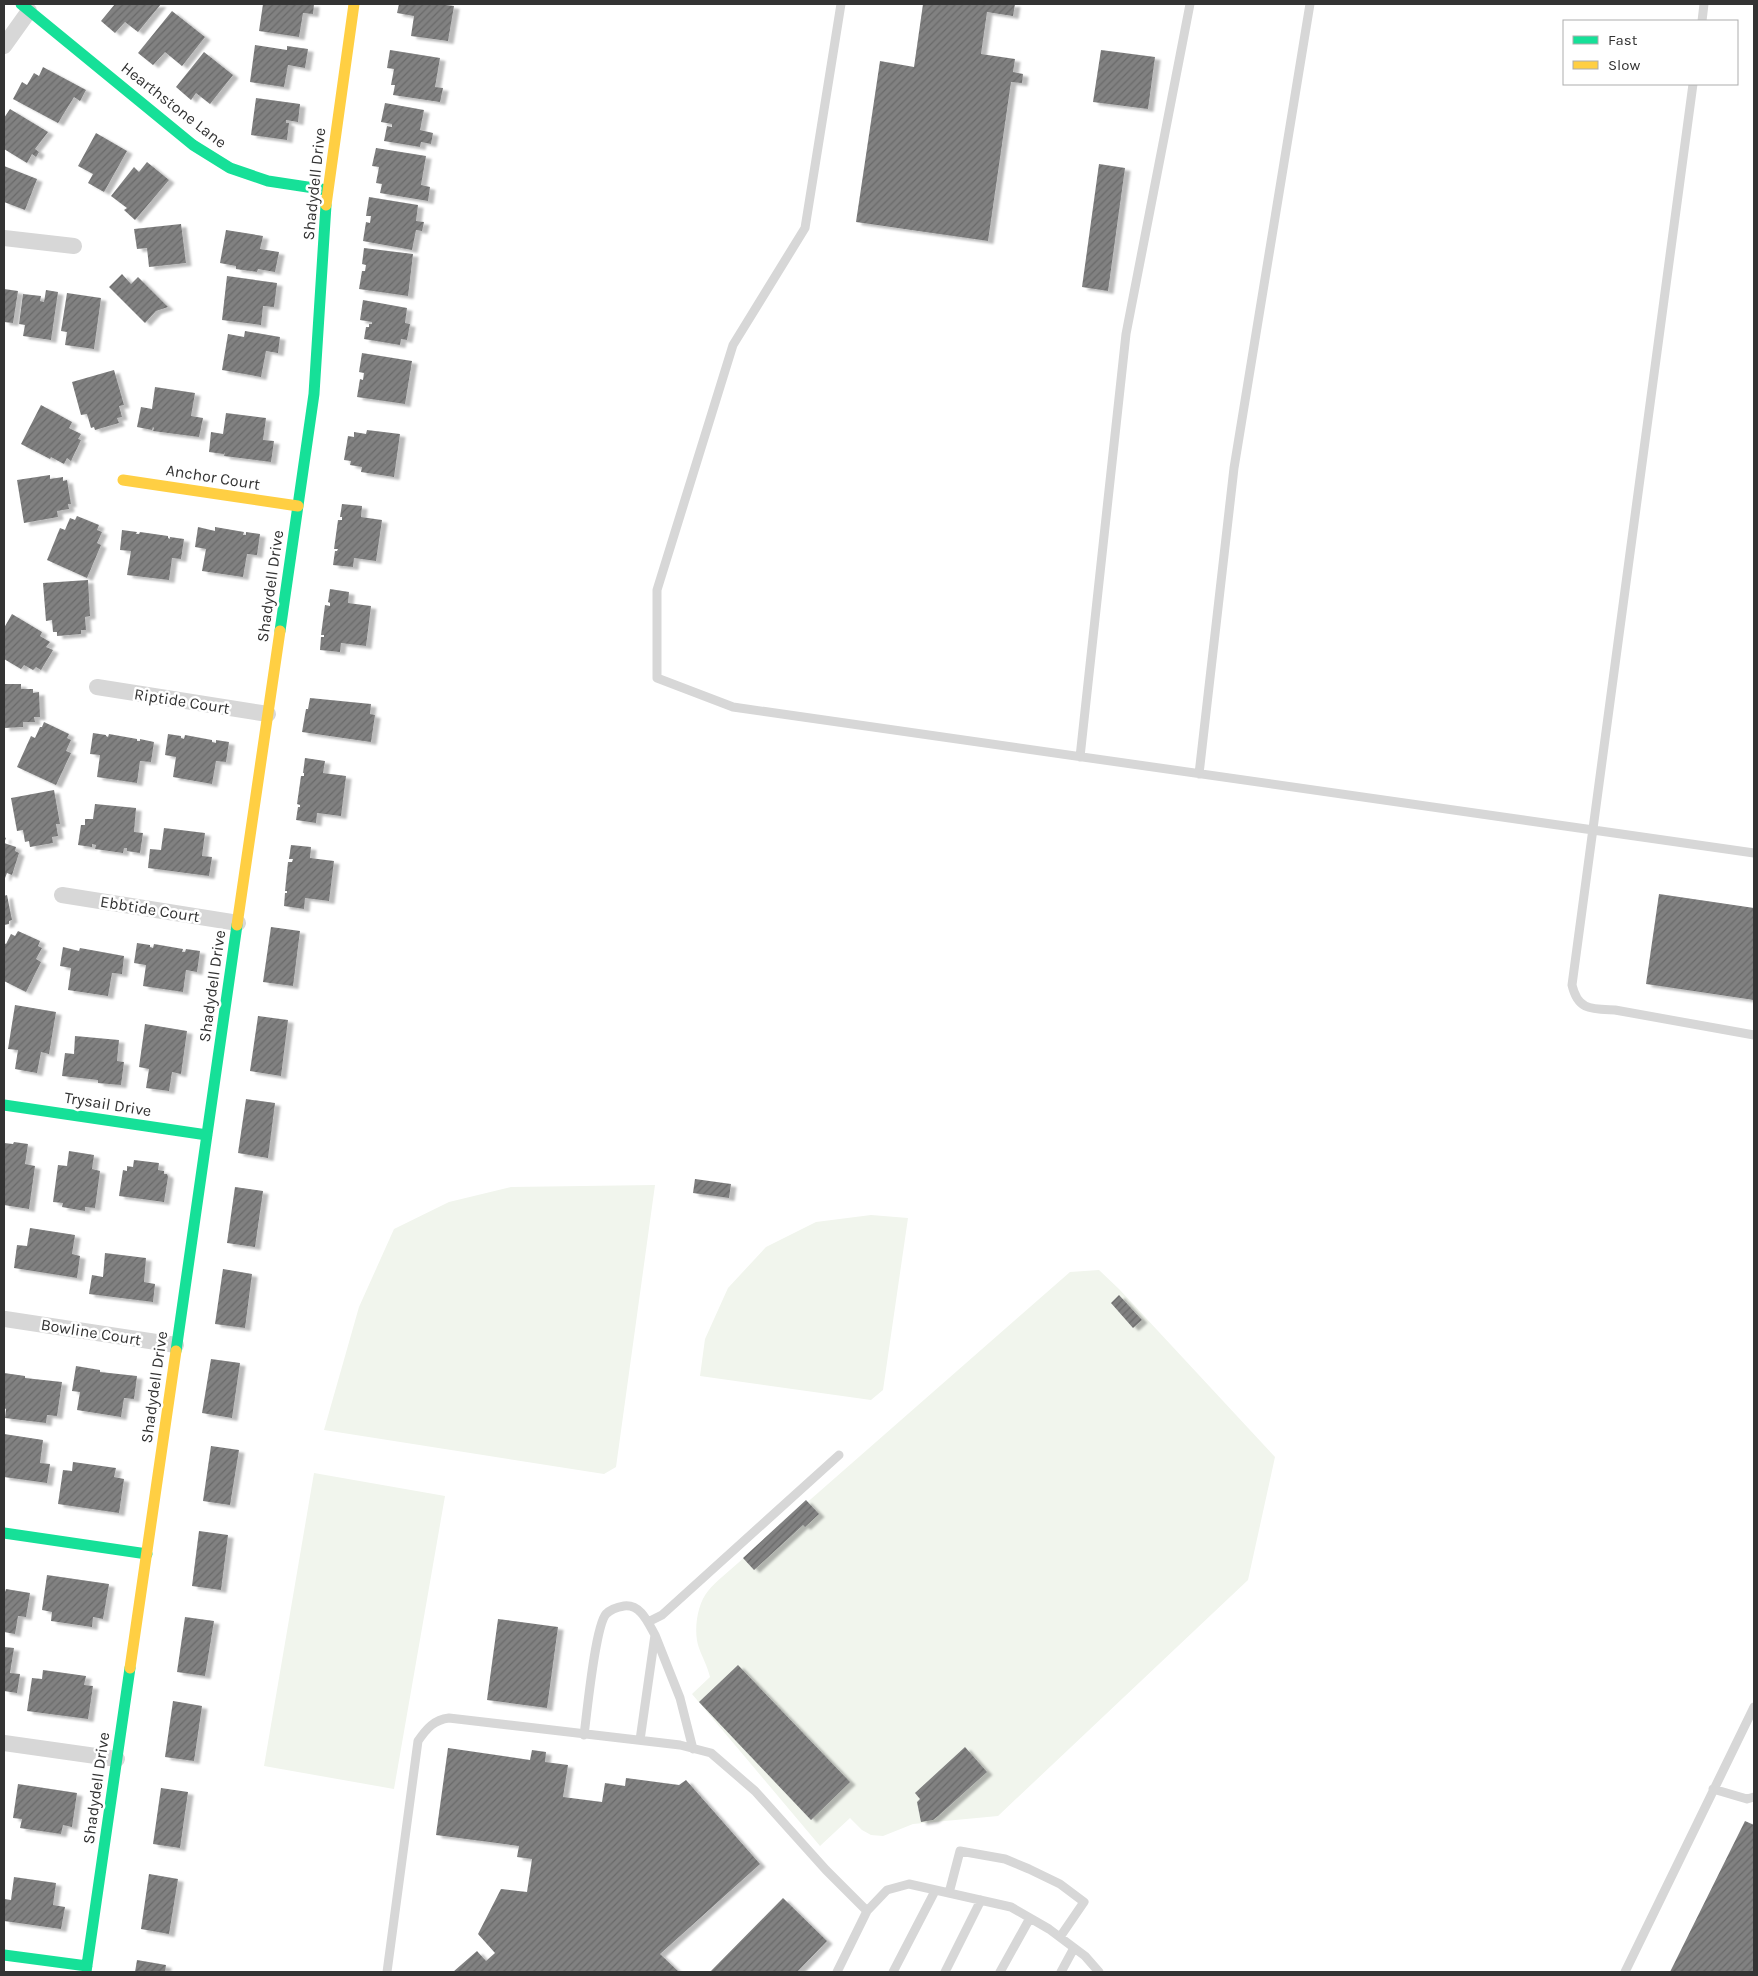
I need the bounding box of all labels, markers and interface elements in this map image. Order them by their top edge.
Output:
legend [1563,20,1738,85]
text: Fast [1608,31,1638,49]
text: Slow [1608,56,1640,74]
street label: Hearthstone Lane [118,58,230,152]
street label: Shadydell Drive [299,127,329,241]
street label: Anchor Court [165,460,261,494]
street label: Shadydell Drive [253,529,287,643]
street label: Riptide Court [133,684,231,718]
street label: Ebbtide Court [99,892,201,926]
street label: Shadydell Drive [195,929,229,1043]
street label: Trysail Drive [63,1088,153,1120]
street label: Bowline Court [40,1315,142,1349]
street label: Shadydell Drive [137,1330,171,1444]
street label: Shadydell Drive [79,1731,113,1845]

